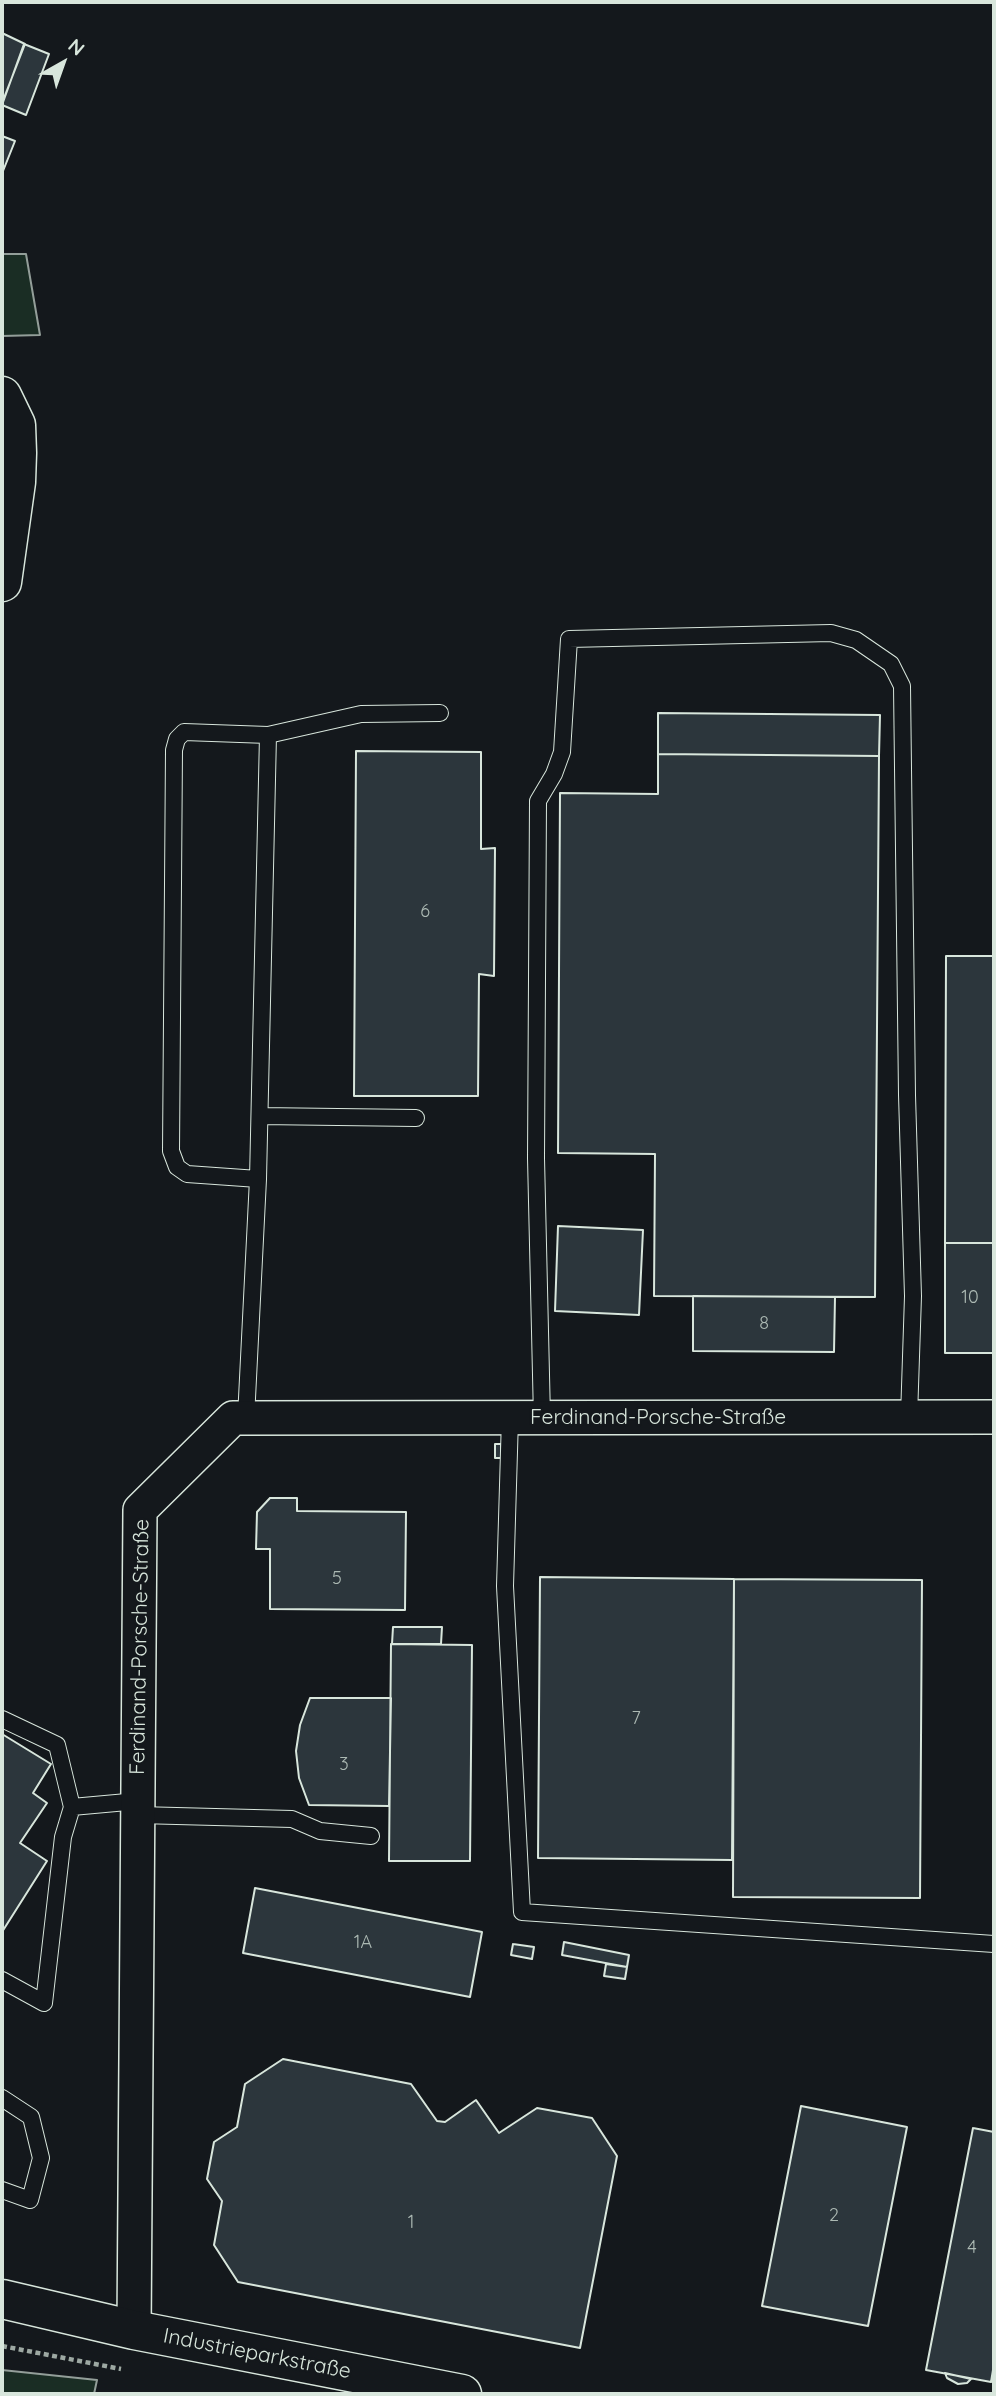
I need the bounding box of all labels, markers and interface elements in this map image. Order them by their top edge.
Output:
north arrow [28,28,98,98]
text: N [63,33,90,61]
house number: 6 [420,901,430,923]
house number: 10 [961,1287,979,1309]
house number: 8 [759,1313,769,1335]
street label: Ferdinand-Porsche-Straße [530,1405,786,1431]
street label: Ferdinand-Porsche-Straße [125,1519,155,1775]
house number: 5 [332,1568,342,1590]
house number: 7 [631,1708,641,1730]
house number: 3 [339,1754,349,1776]
house number: 1A [354,1932,372,1954]
house number: 2 [829,2205,839,2227]
house number: 1 [408,2212,414,2234]
house number: 4 [967,2237,977,2259]
street label: Industrieparkstraße [161,2323,353,2385]

